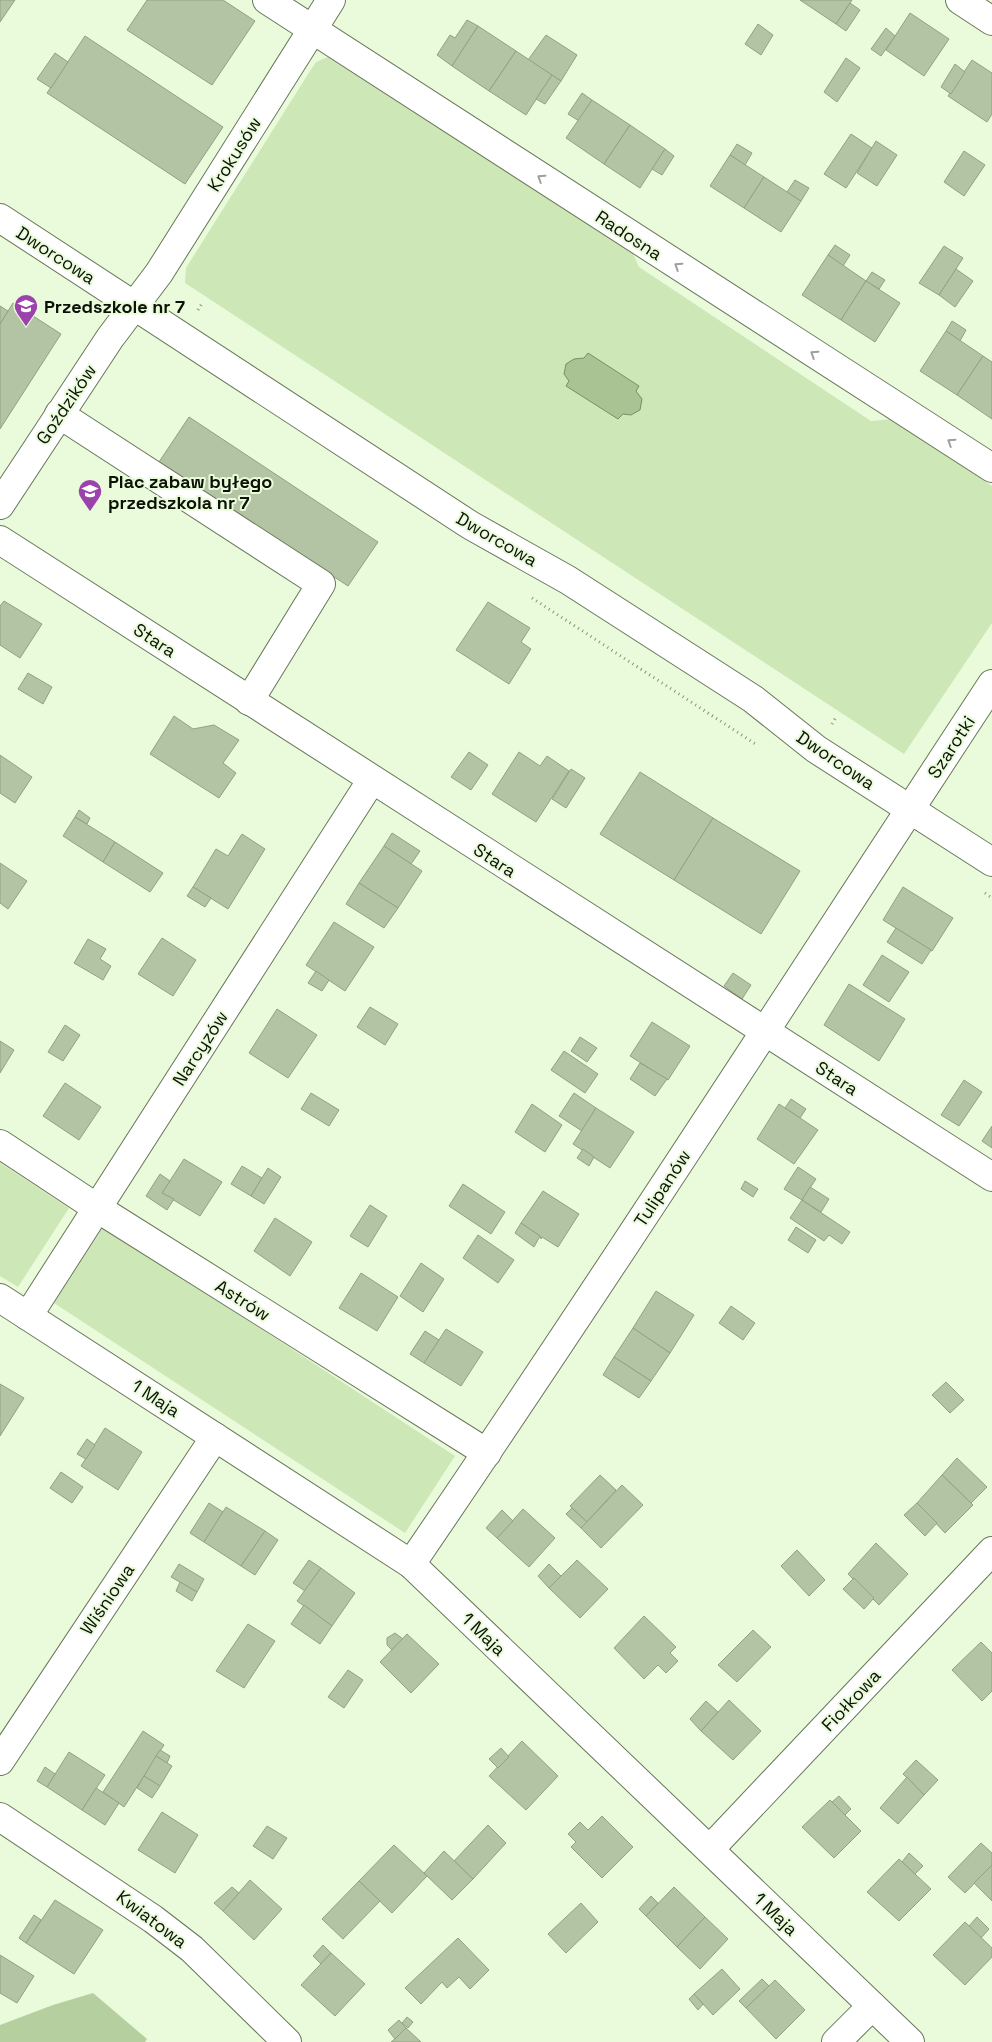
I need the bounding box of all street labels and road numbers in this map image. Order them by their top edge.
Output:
street label: Krokusów [202,112,266,196]
street label: Radosna [591,205,667,265]
street label: Dworcowa [12,221,100,289]
street label: Goździków [31,360,101,448]
street label: Dworcowa [452,507,542,571]
street label: Stara [129,618,181,662]
street label: Szarotki [922,711,980,783]
street label: Dworcowa [792,725,880,795]
street label: Stara [469,838,521,882]
street label: Narcyzów [167,1006,233,1090]
street label: Stara [811,1056,863,1100]
street label: Tulipanów [629,1145,695,1231]
street label: Astrów [211,1274,275,1326]
street label: 1 Maja [128,1374,184,1422]
street label: Wiśniowa [75,1559,139,1639]
street label: 1 Maja [457,1607,511,1661]
street label: Fiołkowa [816,1664,886,1736]
street label: Kwiatowa [112,1885,192,1953]
street label: 1 Maja [749,1887,803,1941]

